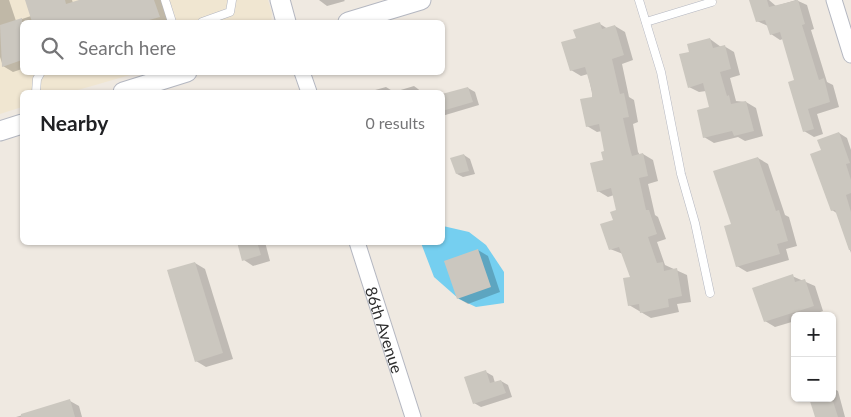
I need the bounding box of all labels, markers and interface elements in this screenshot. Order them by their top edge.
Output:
search box [20,20,445,75]
icon: search [38,34,66,62]
text: Search here [78,36,176,59]
text: Nearby [40,110,108,135]
text: 0 results [365,113,425,132]
street label: 86th Avenue [362,284,408,375]
map controls [791,312,836,402]
button: + [791,312,836,357]
button: − [791,357,836,402]

